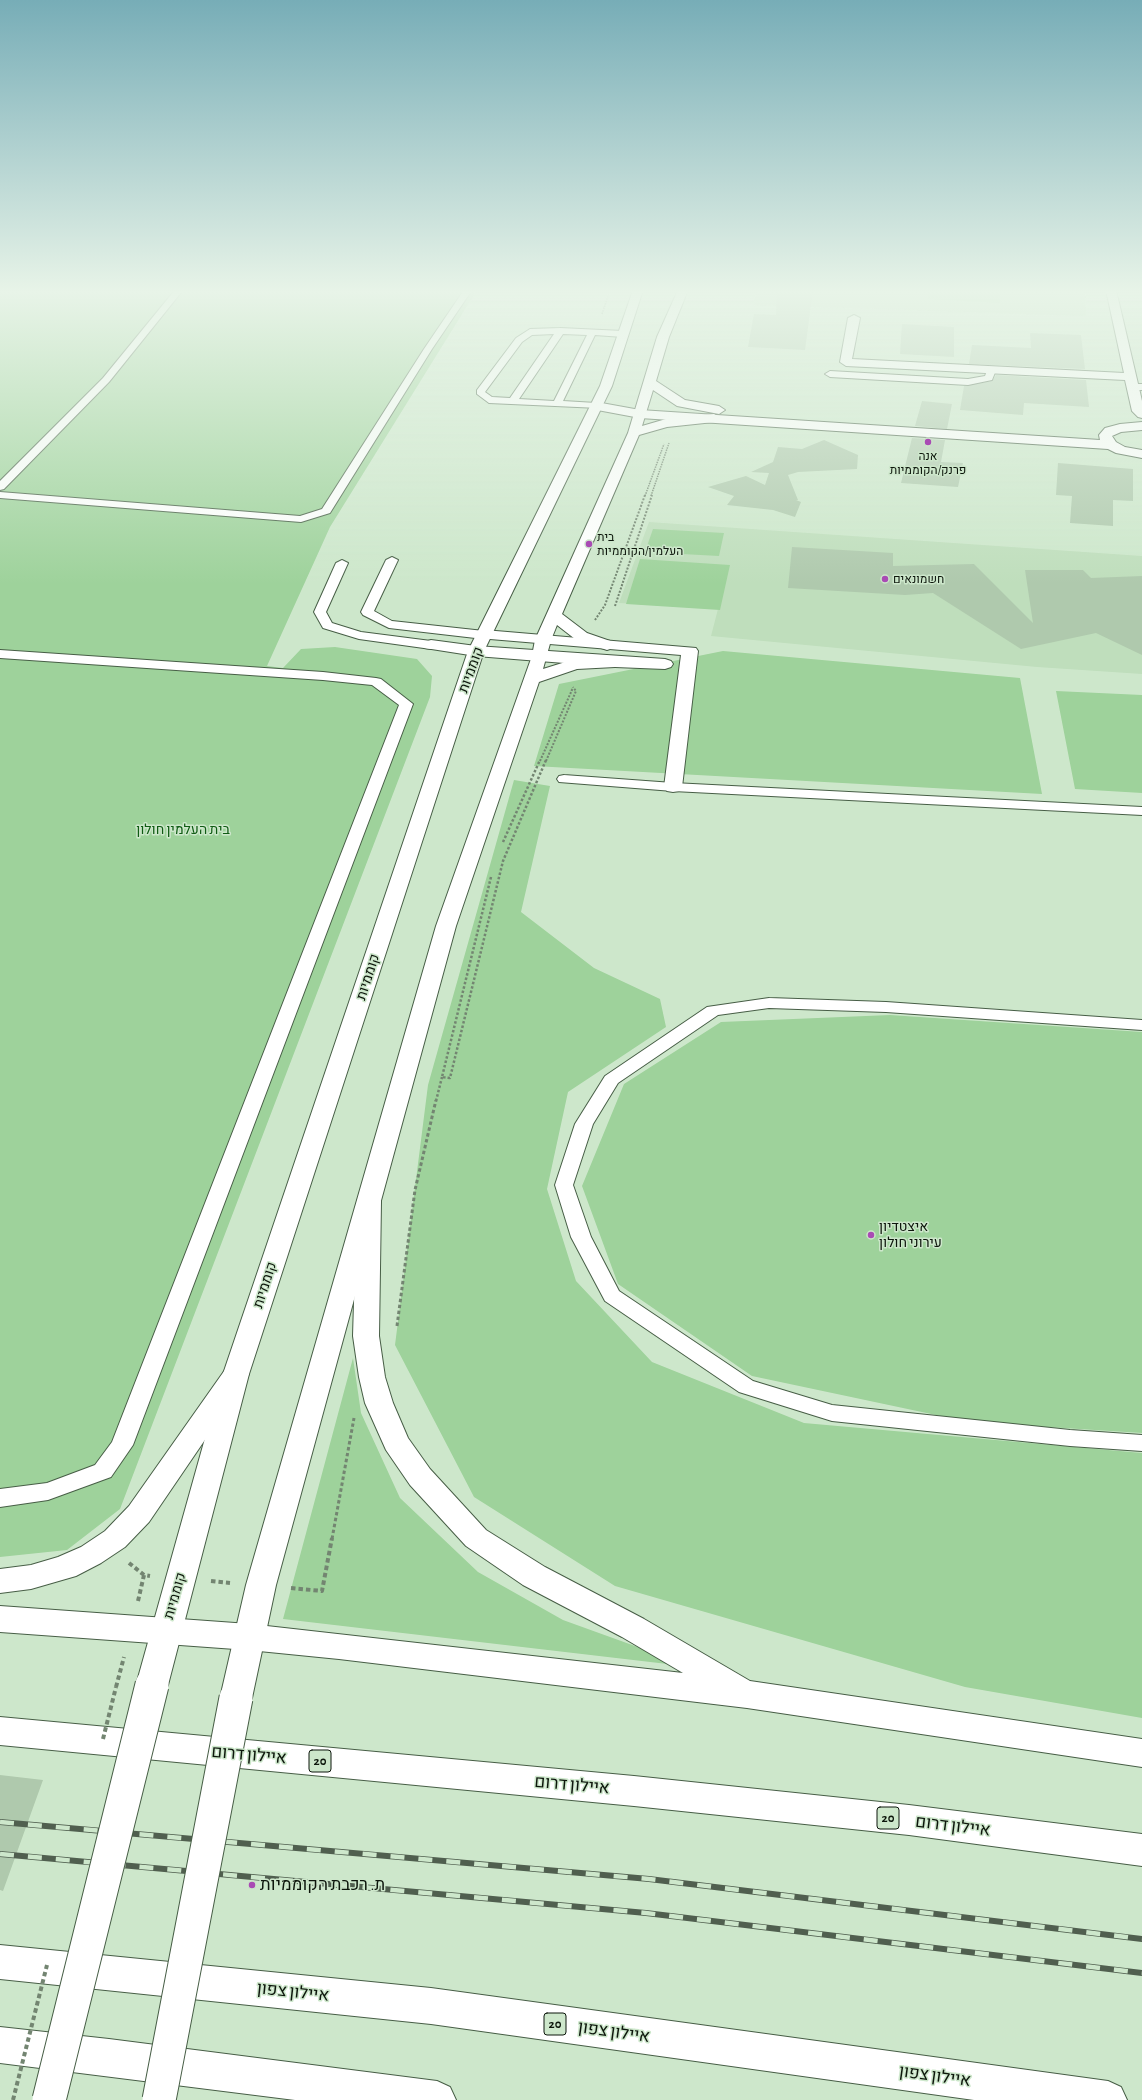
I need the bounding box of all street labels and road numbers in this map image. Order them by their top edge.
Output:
street label: קוממיות [455,645,487,695]
street label: קוממיות [353,952,383,1002]
street label: קוממיות [250,1260,280,1310]
street label: קוממיות [160,1571,190,1621]
street label: איילון דרום [210,1742,288,1768]
road number: 20 [309,1750,331,1772]
street label: איילון דרום [533,1772,611,1798]
road number: 20 [877,1807,899,1829]
street label: איילון דרום [914,1811,992,1841]
street label: איילון צפון [256,1978,330,2006]
road number: 20 [544,2013,566,2035]
street label: איילון צפון [577,2017,651,2047]
street label: איילון צפון [898,2061,972,2091]

